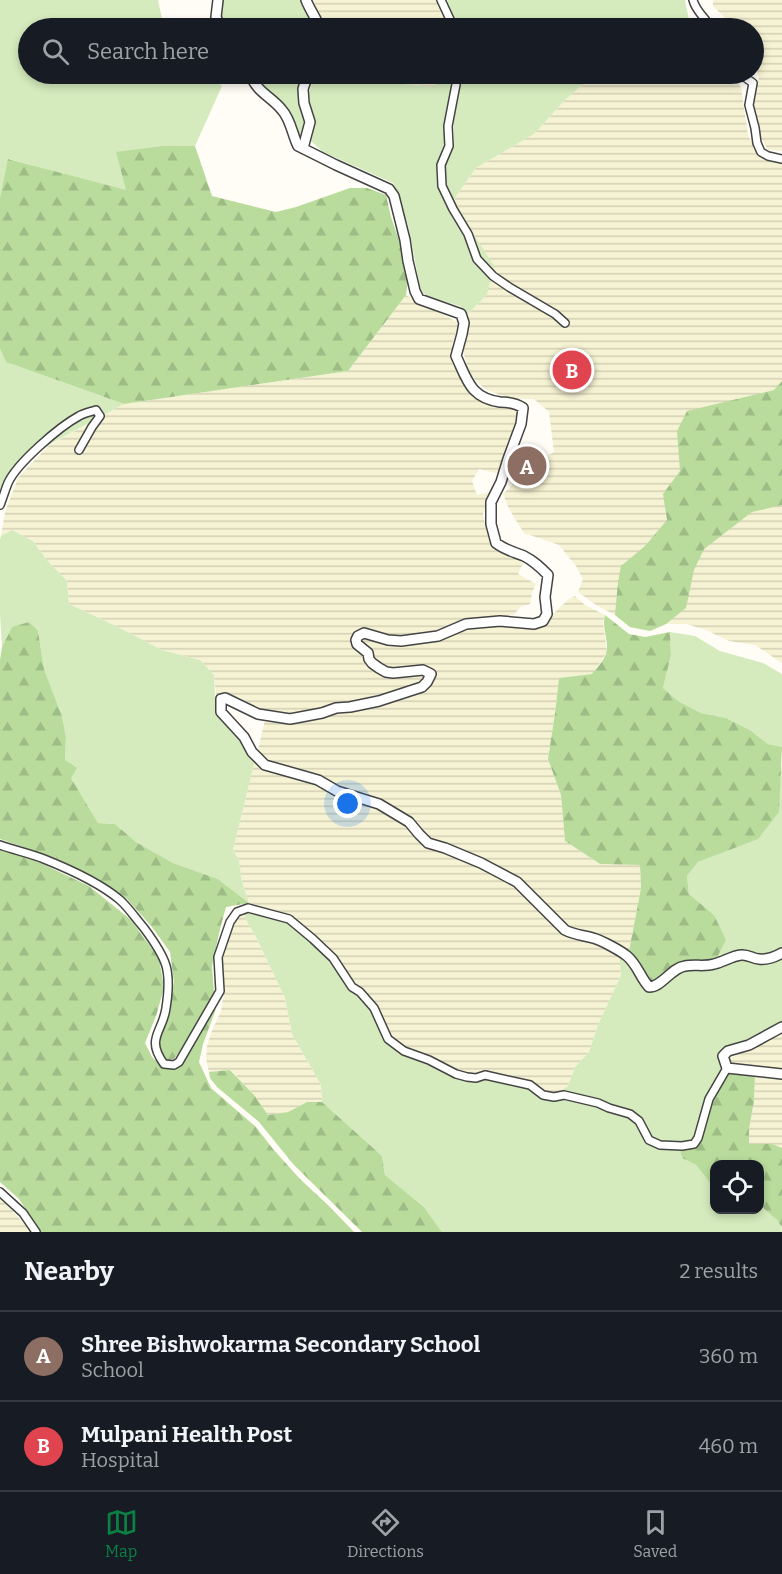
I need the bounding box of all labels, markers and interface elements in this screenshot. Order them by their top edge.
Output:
search box [18,18,764,84]
icon: search [39,35,72,68]
text: Search here [87,38,209,65]
pin: B [552,348,592,392]
pin: A [508,444,546,488]
your location [333,789,362,818]
map controls [710,1160,764,1214]
button: locate [710,1160,764,1214]
text: Nearby [24,1256,114,1287]
text: 2 results [679,1259,758,1283]
text: Shree Bishwokarma Secondary School [81,1331,480,1358]
text: A [36,1344,51,1368]
text: 360 m [699,1344,758,1368]
text: School [81,1358,144,1382]
text: Mulpani Health Post [81,1421,292,1448]
text: B [37,1434,50,1458]
text: 460 m [699,1434,758,1458]
text: Hospital [81,1448,159,1472]
tab: Map [105,1506,138,1561]
tab: Directions [347,1506,424,1561]
tab: Saved [633,1506,677,1561]

